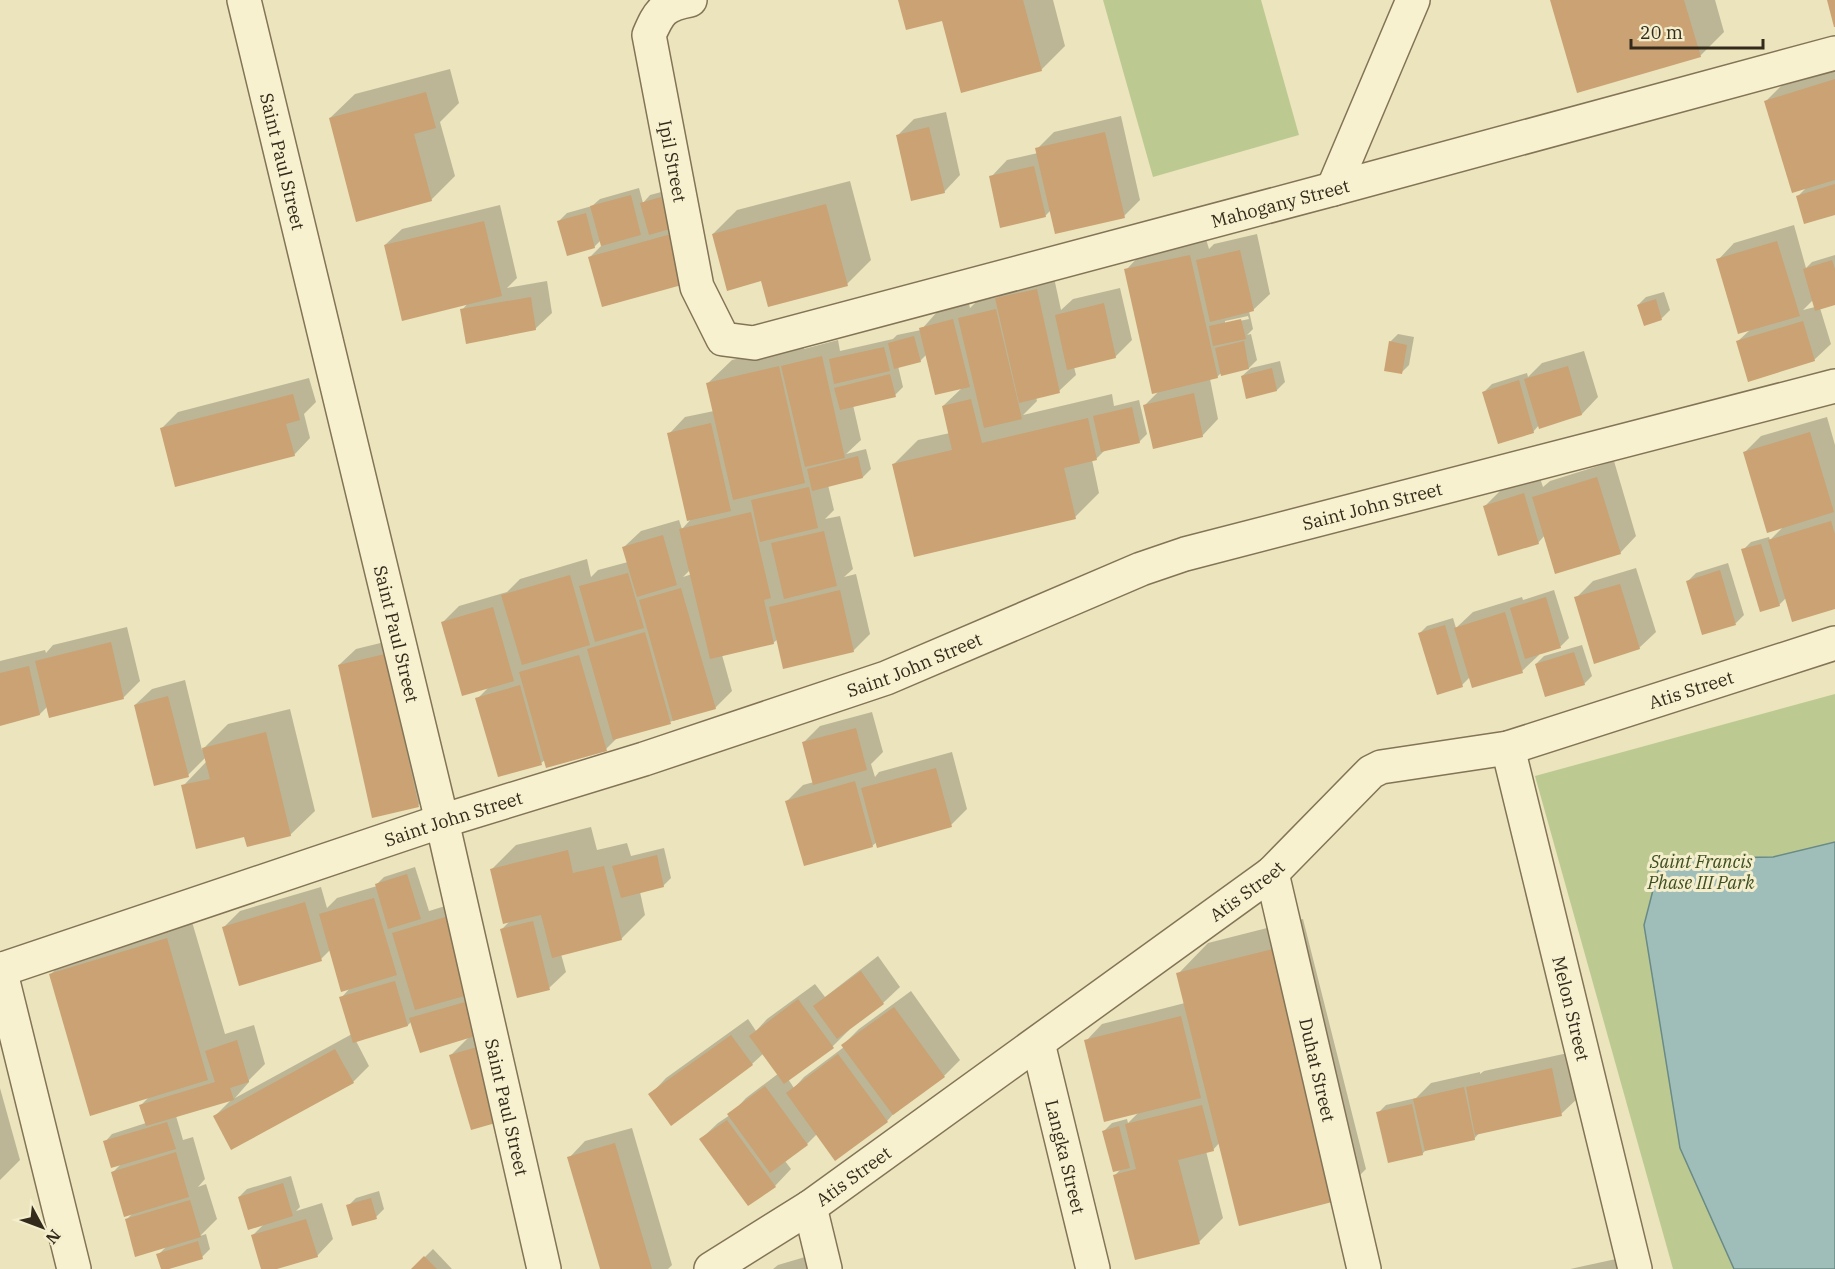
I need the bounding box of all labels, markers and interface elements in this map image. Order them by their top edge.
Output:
scale bar [1631,12,1763,50]
text: 20 m [1640,21,1683,44]
street label: Saint Paul Street [255,91,311,232]
street label: Ipil Street [654,118,692,204]
street label: Mahogany Street [1209,174,1352,232]
street label: Saint John Street [1300,476,1445,535]
street label: Saint Paul Street [369,563,424,705]
street label: Saint John Street [844,627,985,702]
street label: Atis Street [1646,665,1736,714]
street label: Saint John Street [381,786,525,851]
park label: Saint Francis Phase III Park [1647,850,1755,894]
street label: Atis Street [1205,856,1289,926]
street label: Melon Street [1548,954,1595,1063]
street label: Duhat Street [1295,1016,1341,1124]
street label: Saint Paul Street [480,1036,534,1178]
street label: Langka Street [1041,1097,1091,1216]
street label: Atis Street [811,1141,895,1211]
north arrow [12,1197,72,1257]
text: N [42,1226,65,1248]

